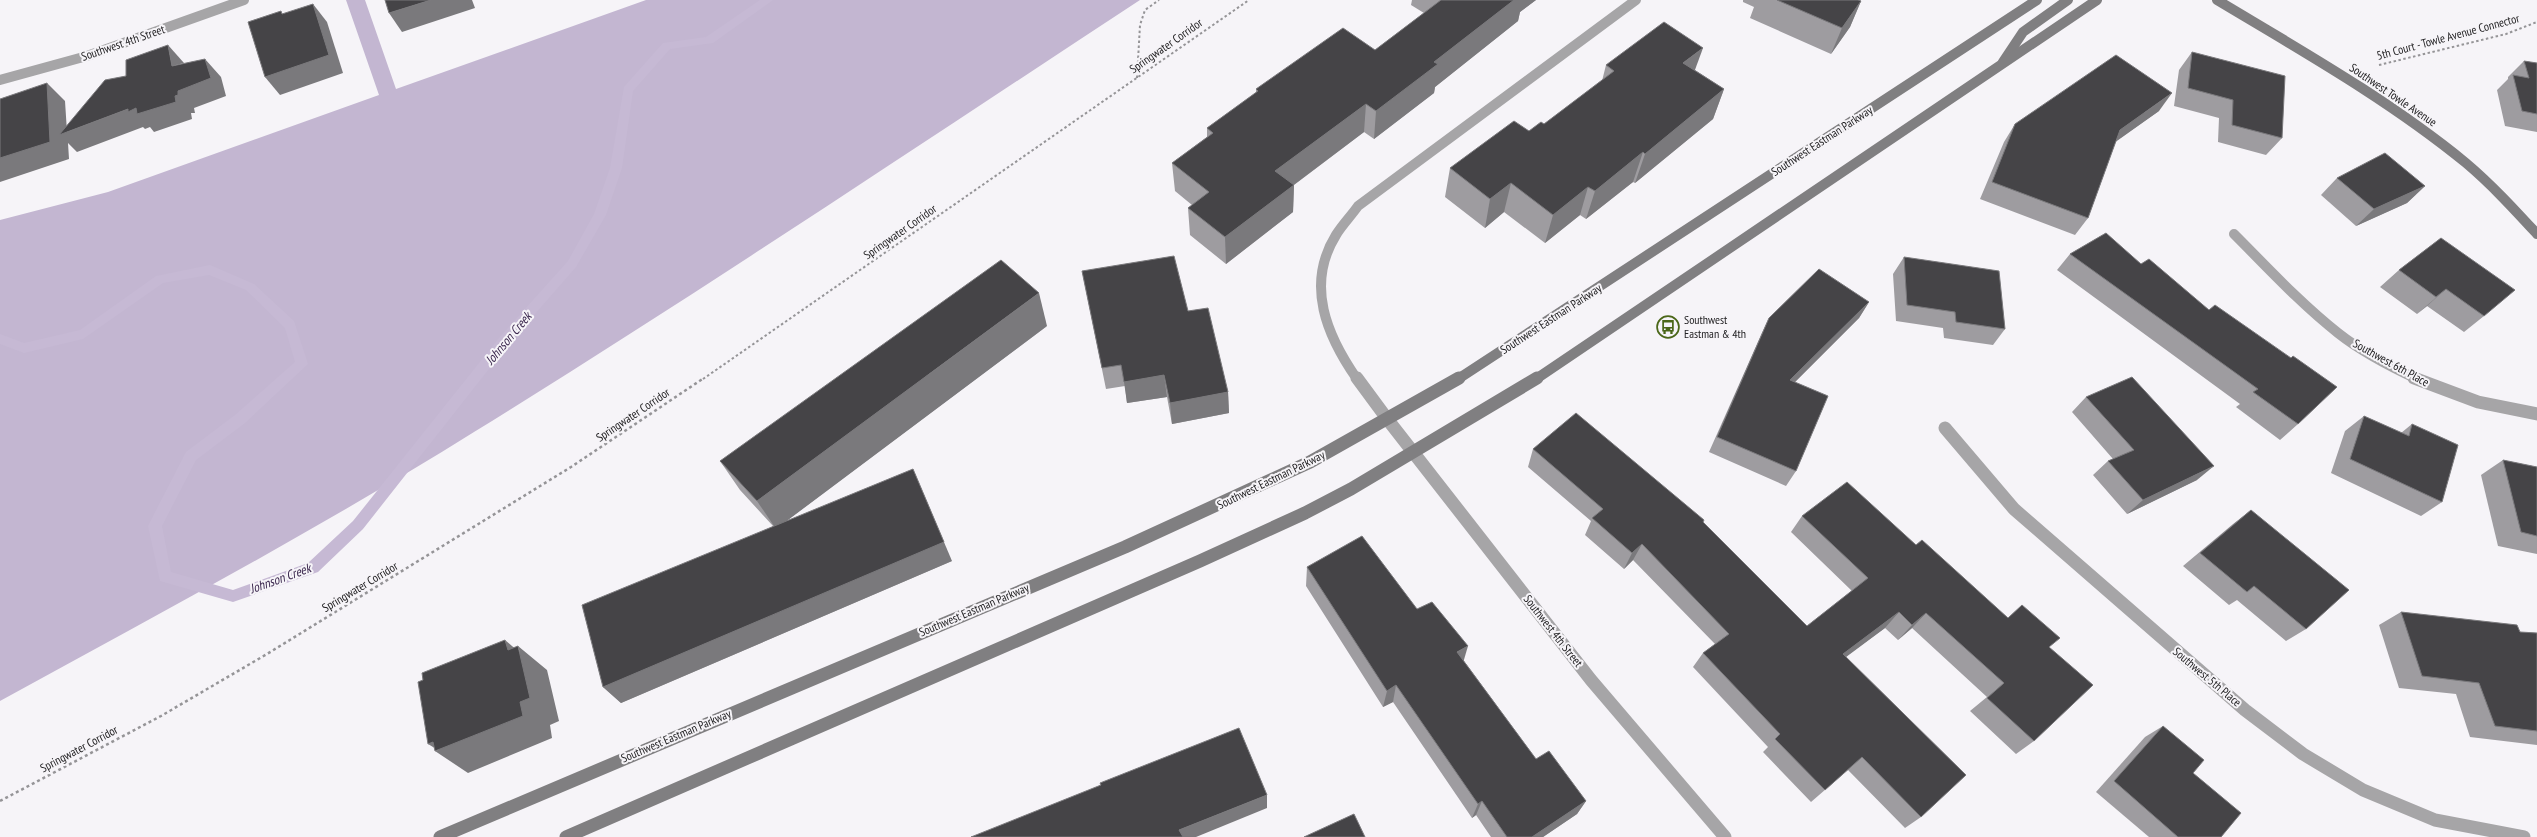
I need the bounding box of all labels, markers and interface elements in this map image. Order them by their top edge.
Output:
street label: 5th Court - Towle Avenue Connector [2375,10,2522,63]
street label: Springwater Corridor [1126,14,1206,76]
street label: Southwest 4th Street [79,21,167,64]
street label: Southwest Towle Avenue [2347,60,2440,129]
street label: Southwest Eastman Parkway [1768,102,1876,179]
street label: Springwater Corridor [860,200,940,262]
street label: Southwest Eastman Parkway [1497,280,1605,357]
water label: Johnson Creek [481,307,537,369]
place label: Southwest Eastman & 4th [1684,312,1746,341]
bus stop icon: Southwest Eastman & 4th [1655,314,1681,340]
street label: Southwest 6th Place [2351,336,2432,390]
street label: Springwater Corridor [593,384,673,445]
street label: Southwest Eastman Parkway [1215,447,1327,512]
street label: Springwater Corridor [319,558,401,615]
water label: Johnson Creek [246,559,315,598]
street label: Southwest Eastman Parkway [917,579,1031,639]
street label: Southwest 4th Street [1521,592,1587,670]
street label: Southwest 5th Place [2170,644,2245,710]
street label: Southwest Eastman Parkway [619,705,733,765]
street label: Springwater Corridor [37,721,121,775]

